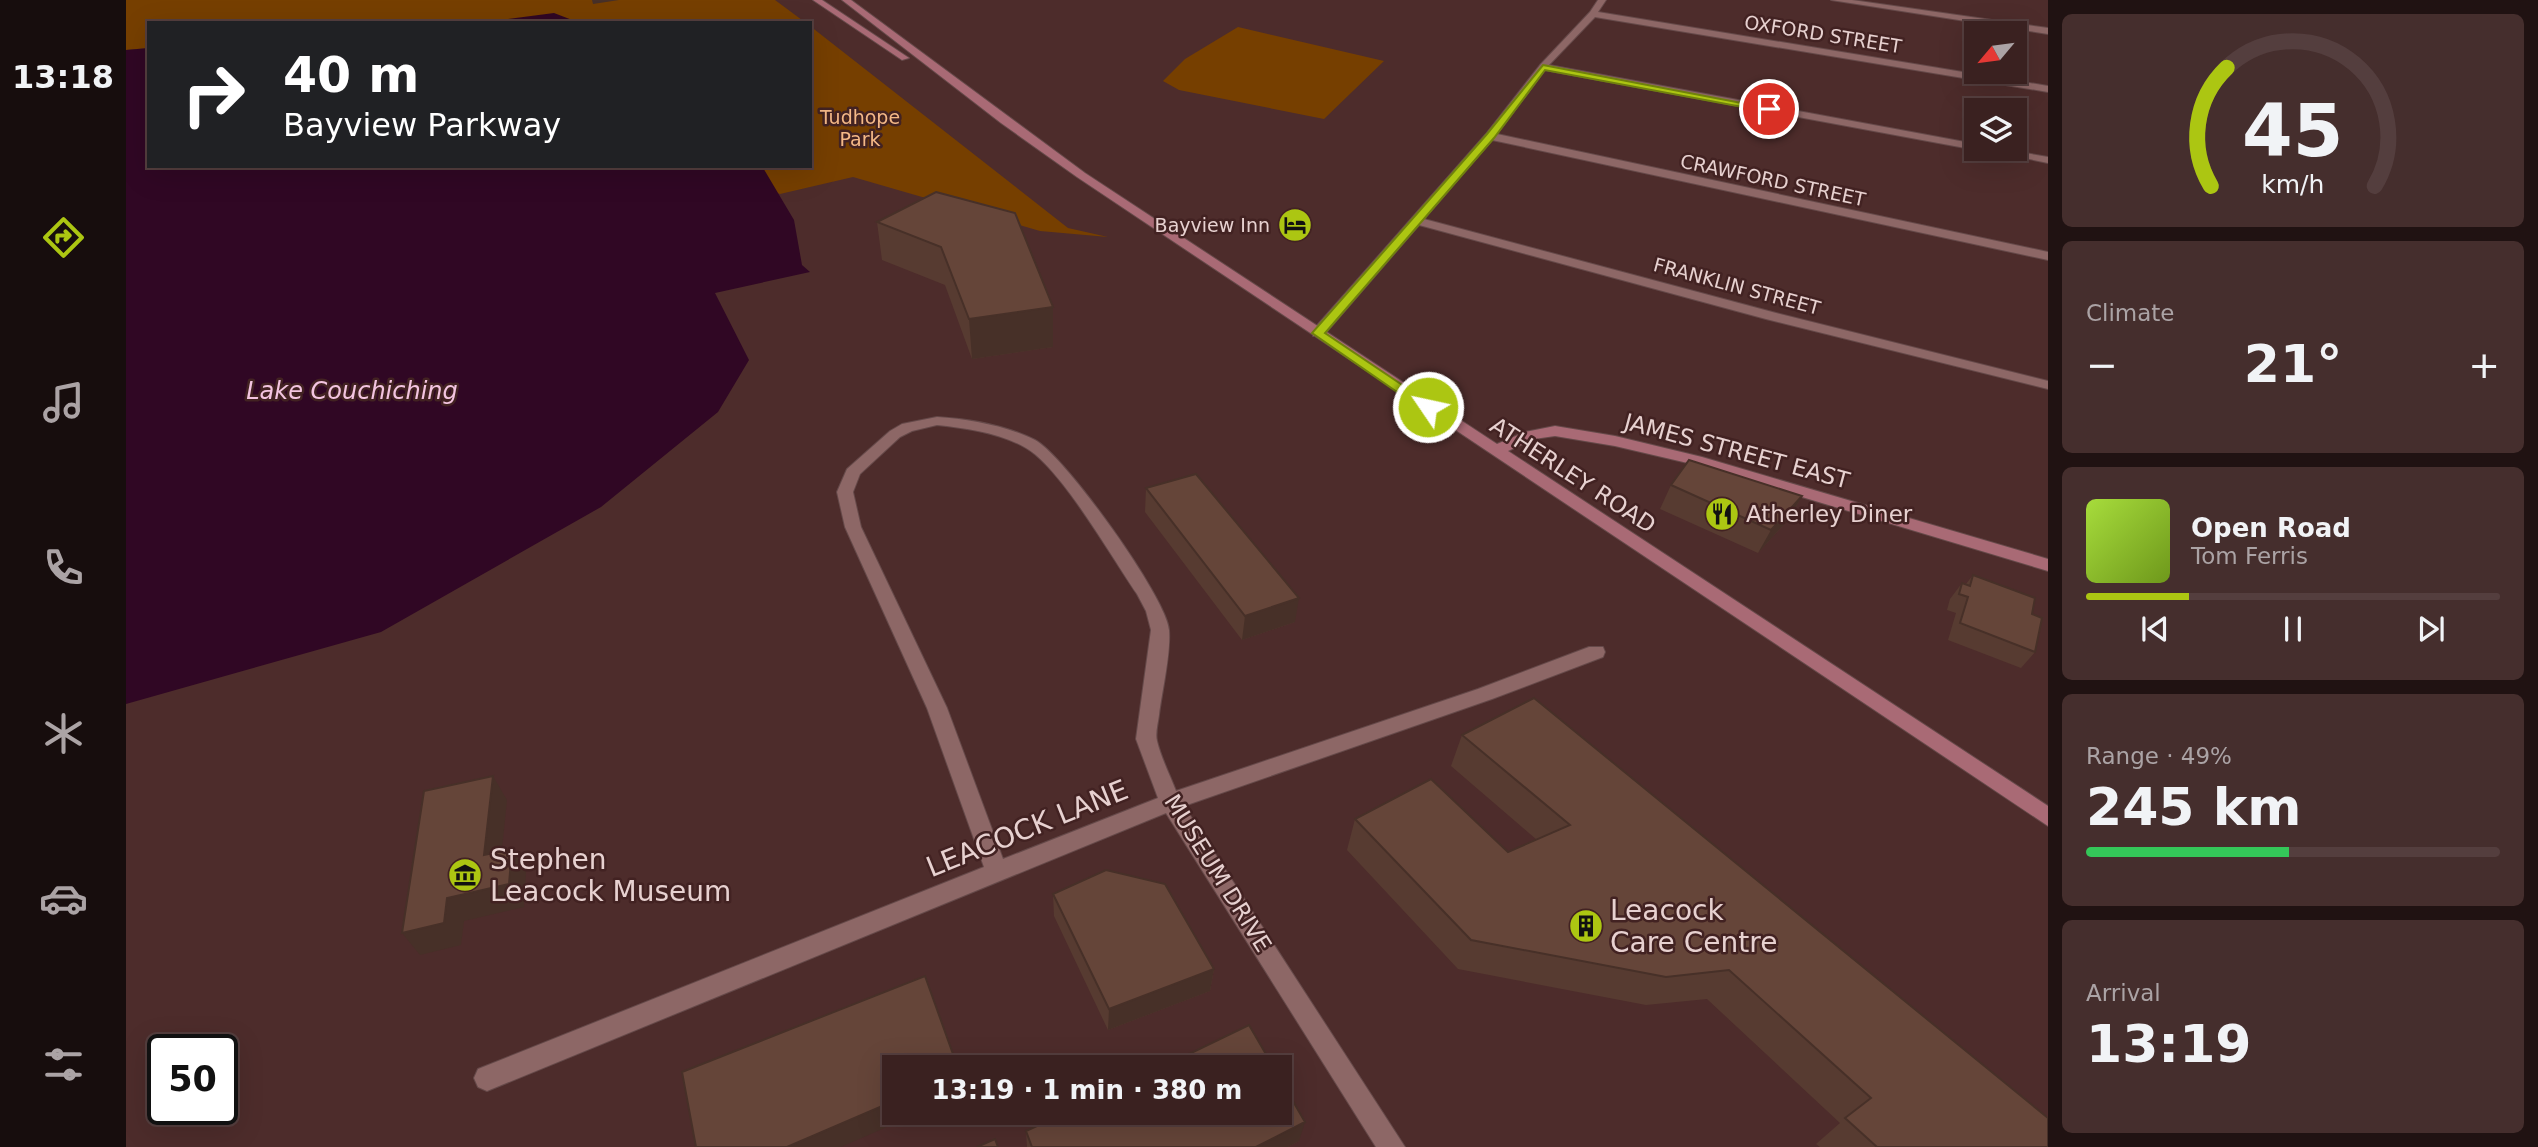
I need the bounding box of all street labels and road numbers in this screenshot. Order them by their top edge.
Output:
street label: OXFORD STREET [1743,11,1904,57]
street label: CRAWFORD STREET [1678,150,1868,210]
street label: FRANKLIN STREET [1651,253,1823,319]
street label: JAMES STREET EAST [1619,408,1854,494]
street label: ATHERLEY ROAD [1486,412,1660,538]
street label: LEACOCK LANE [922,773,1133,884]
street label: MUSEUM DRIVE [1159,790,1277,956]

